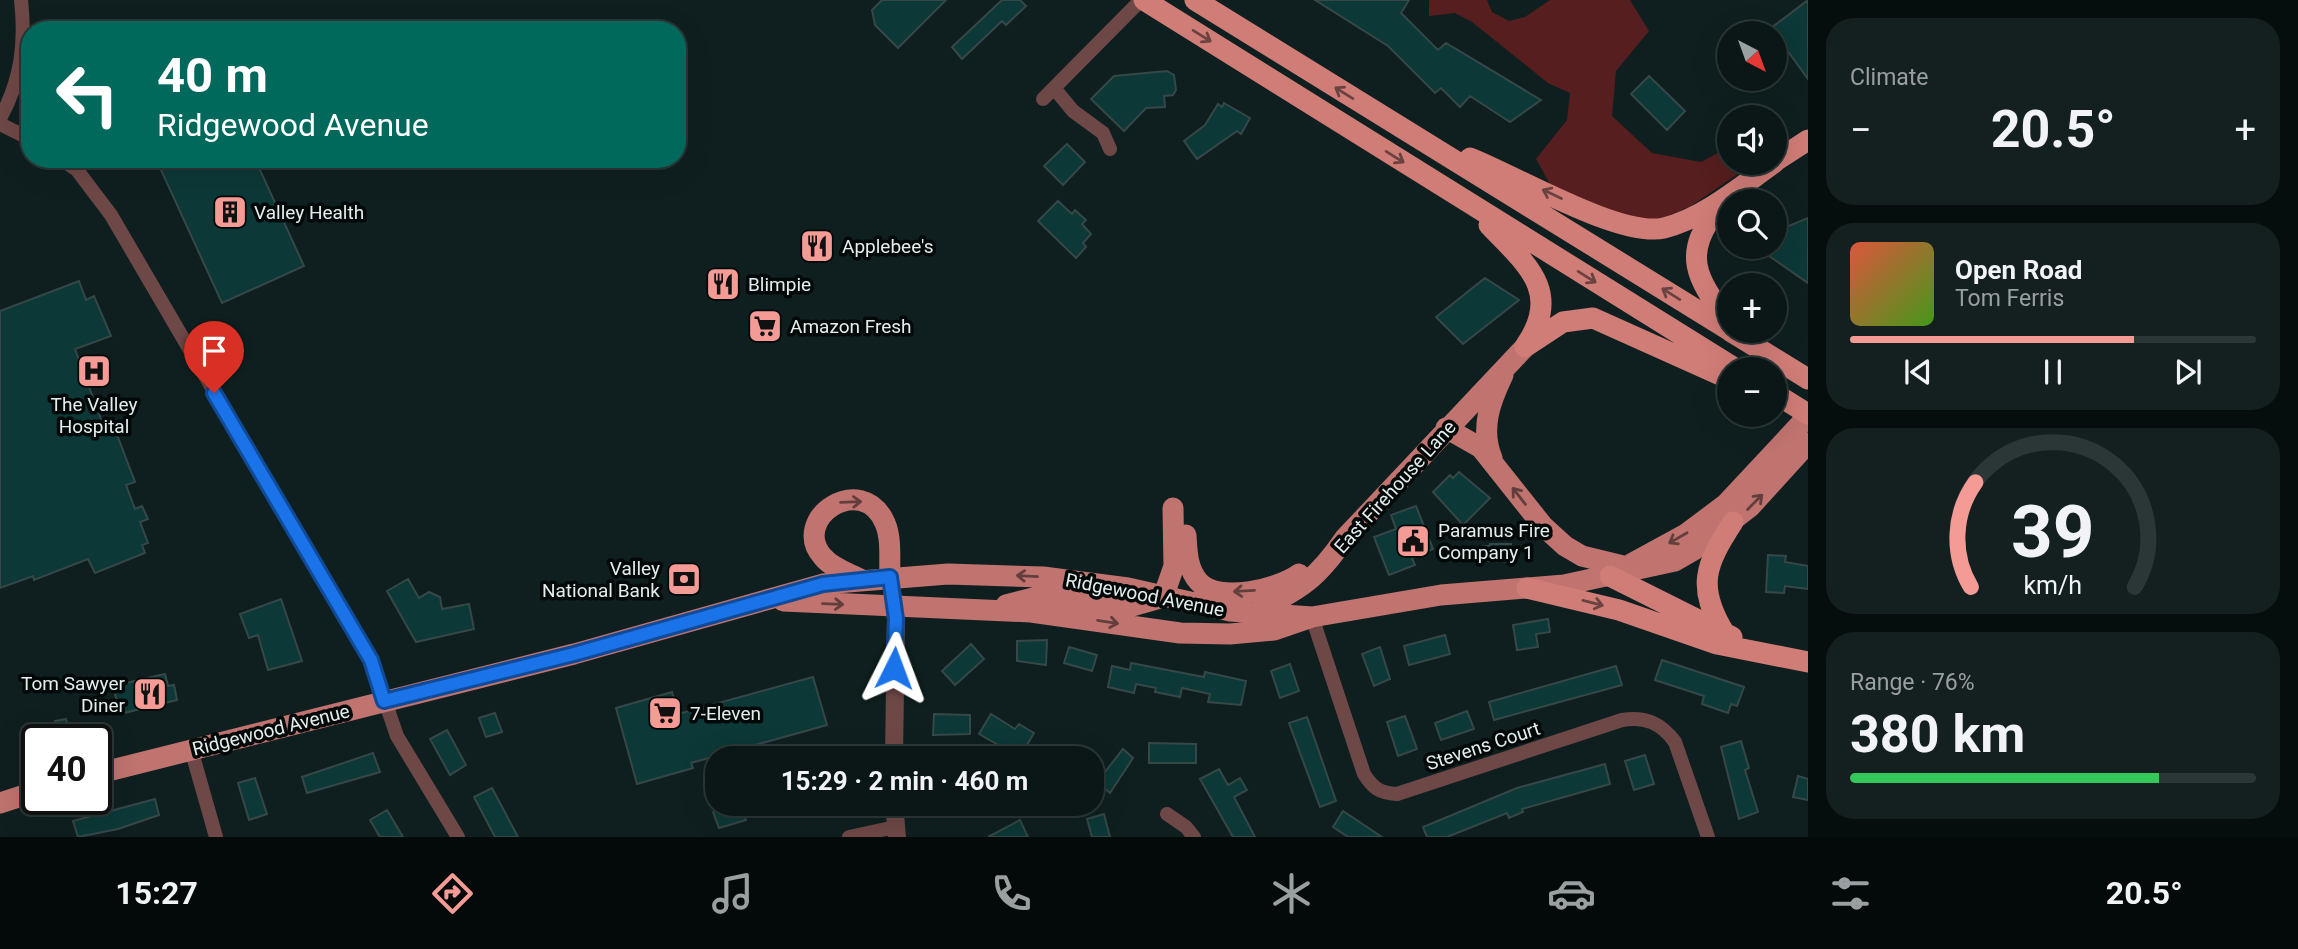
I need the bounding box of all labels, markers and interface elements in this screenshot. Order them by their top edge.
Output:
north arrow [1717,21,1787,91]
map controls [1717,21,1787,427]
one-way arrow [1191,30,1211,44]
text: 40 m [157,47,268,104]
icon: left [42,49,133,140]
text: Climate [1850,64,1929,91]
one-way arrow [1335,85,1355,99]
text: 20.5° [1991,99,2116,160]
button: sound [1717,105,1787,175]
text: Ridgewood Avenue [157,106,429,144]
text: − [1850,108,1872,152]
text: + [2234,108,2256,152]
one-way arrow [1384,150,1404,164]
one-way arrow [1542,187,1563,200]
button: search [1717,189,1787,259]
building icon: Valley Health [211,193,249,231]
place label: Valley Health [254,201,364,224]
restaurant icon: Applebee's [798,227,836,265]
place label: Applebee's [842,235,934,258]
text: Open Road [1955,255,2083,285]
restaurant icon: Blimpie [704,265,742,303]
one-way arrow [1577,271,1597,285]
place label: Blimpie [748,273,811,296]
button: + [1717,273,1787,343]
text: Tom Ferris [1955,285,2064,312]
one-way arrow [1661,287,1681,301]
supermarket icon: Amazon Fresh [746,307,784,345]
place label: Amazon Fresh [790,315,912,338]
pin [184,321,244,393]
icon: arrive [195,332,233,370]
hospital icon: The Valley Hospital [75,352,113,390]
icon: previous [1899,353,1937,391]
icon: pause [2034,353,2072,391]
icon: next [2169,353,2207,391]
button: − [1717,357,1787,427]
place label: The Valley Hospital [51,393,137,438]
street label: East Firehouse Lane [1329,416,1461,558]
one-way arrow [1512,488,1527,506]
text: 39 [2011,489,2095,575]
one-way arrow [1746,494,1763,511]
one-way arrow [839,495,862,508]
place label: Paramus Fire Company 1 [1438,519,1550,564]
public building icon: Paramus Fire Company 1 [1394,522,1432,560]
one-way arrow [1668,531,1688,545]
place label: Valley National Bank [542,557,660,602]
bank icon: Valley National Bank [665,560,703,598]
street label: Ridgewood Avenue [1064,568,1226,622]
one-way arrow [1016,569,1039,582]
text: km/h [2024,571,2082,600]
one-way arrow [1232,585,1255,598]
one-way arrow [821,597,844,611]
one-way arrow [1582,597,1604,610]
one-way arrow [1096,616,1119,629]
position arrow [857,631,931,705]
text: Range · 76% [1850,669,1975,696]
place label: Tom Sawyer Diner [21,672,126,717]
restaurant icon: Tom Sawyer Diner [131,675,169,713]
supermarket icon: 7-Eleven [646,694,684,732]
street label: Ridgewood Avenue [190,699,352,761]
place label: 7-Eleven [690,702,761,725]
text: 380 km [1850,704,2025,765]
street label: Stevens Court [1423,717,1543,775]
speed limit sign: 40 [21,724,112,815]
text: 15:29 · 2 min · 460 m [781,766,1028,796]
icon: directions [428,869,477,918]
icon: music [708,869,757,918]
icon: phone [987,869,1036,918]
icon: climate [1267,869,1316,918]
icon: car [1547,869,1596,918]
icon: filters [1826,869,1875,918]
text: 15:27 [115,874,198,912]
text: 20.5° [2106,874,2183,912]

